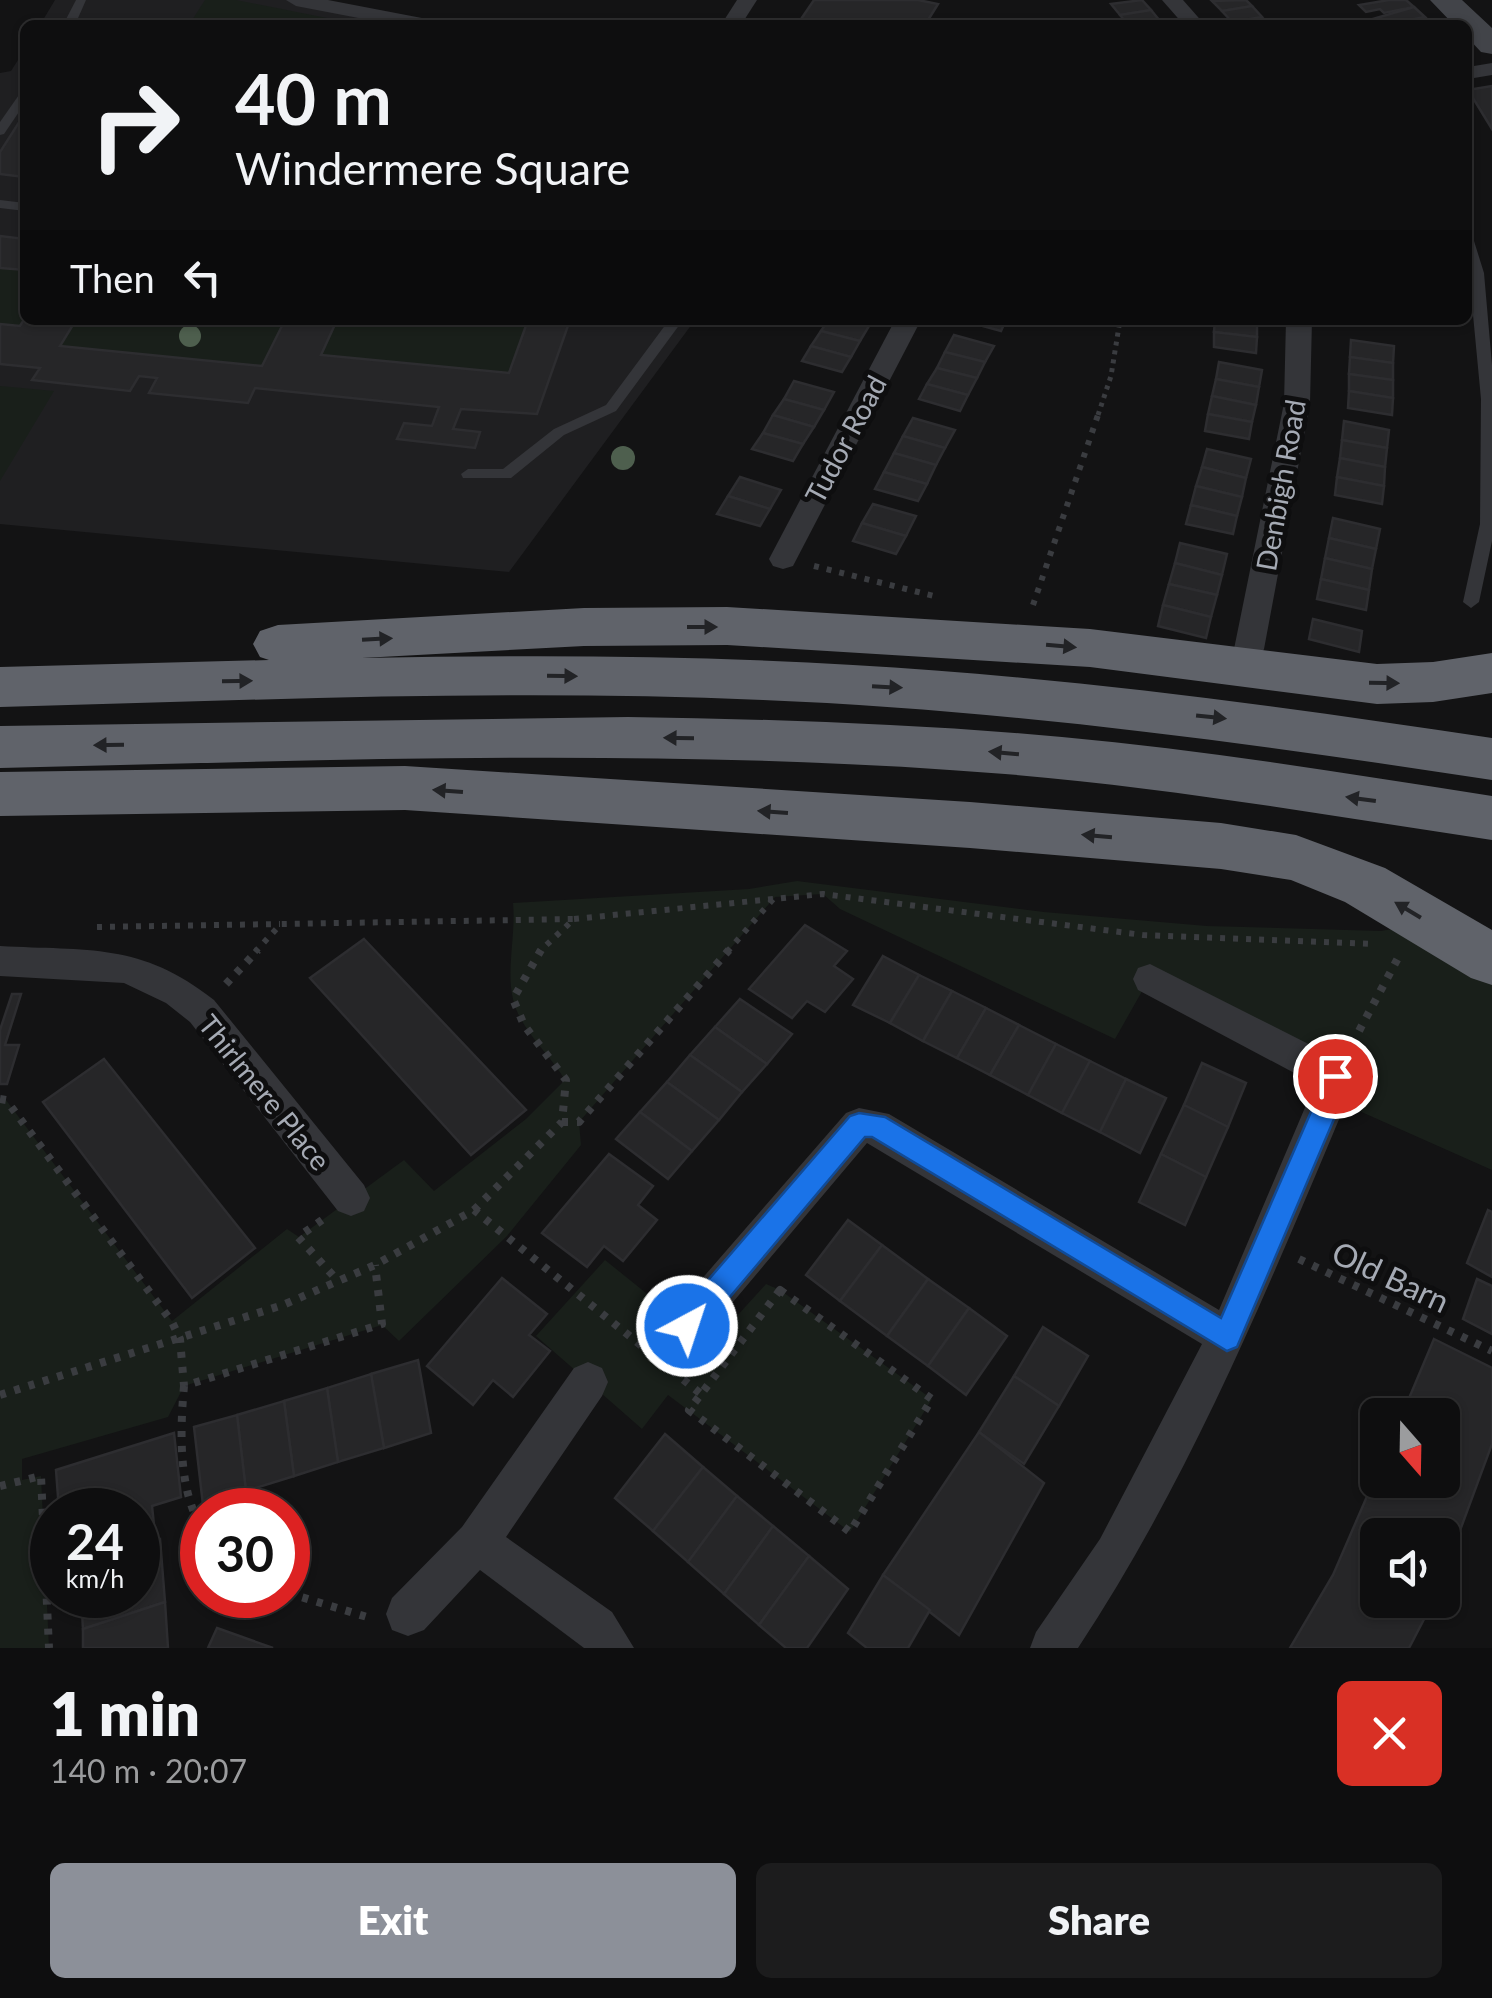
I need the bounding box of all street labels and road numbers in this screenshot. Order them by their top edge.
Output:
street label: Tudor Road [797,369,893,509]
street label: Denbigh Road [1248,397,1312,573]
street label: Thirlmere Place [192,1007,338,1177]
street label: Old Barn [1326,1232,1456,1320]

